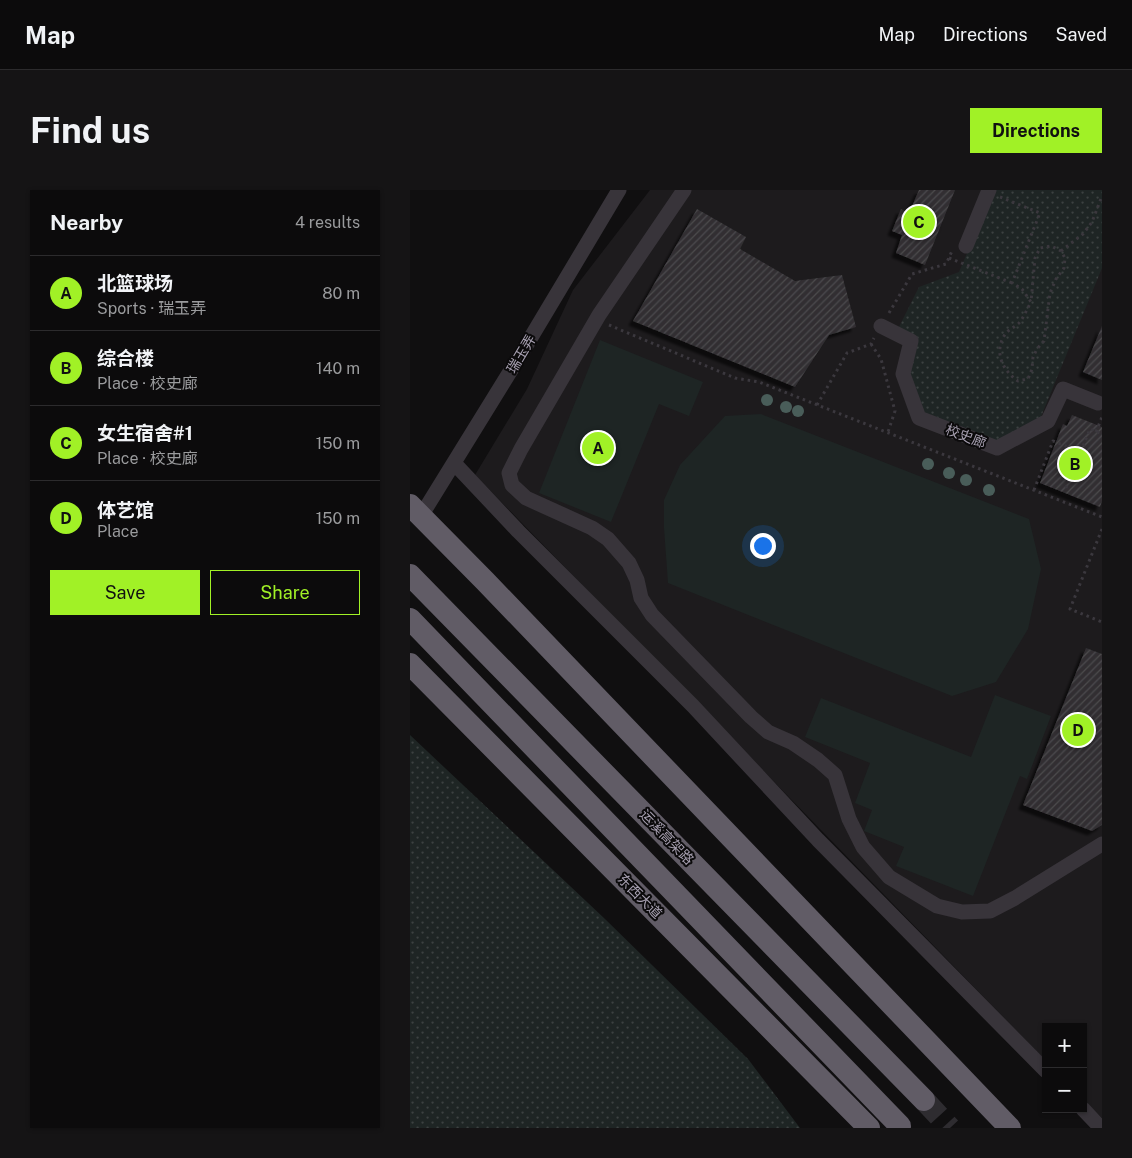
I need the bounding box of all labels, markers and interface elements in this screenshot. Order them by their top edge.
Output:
text: Map [25,21,75,49]
text: Map [878,24,915,45]
text: Directions [943,24,1028,45]
text: Saved [1056,24,1107,45]
button: Directions [970,108,1102,153]
text: Find us [30,110,150,151]
pin: C [903,203,935,241]
text: Nearby [50,210,123,235]
text: 4 results [295,213,360,232]
text: 北篮球场 [97,272,173,294]
text: A [60,284,72,303]
text: 80 m [322,284,360,303]
text: Sports · 瑞玉弄 [97,299,206,318]
street label: 瑞玉弄 [503,332,539,376]
text: 综合楼 [97,347,154,369]
text: B [61,359,71,378]
text: 140 m [316,359,360,378]
text: Place · 校史廊 [97,374,198,393]
street label: 校史廊 [944,421,988,451]
text: 女生宿舍#1 [97,422,193,444]
pin: A [582,429,614,467]
text: C [60,434,72,453]
text: 150 m [316,434,360,453]
pin: B [1059,445,1091,483]
text: Place · 校史廊 [97,449,198,468]
text: 体艺馆 [97,499,154,521]
text: D [60,509,72,528]
text: 150 m [316,509,360,528]
text: Place [97,522,139,541]
your location [750,533,776,559]
button: Save [50,570,200,615]
button: Share [210,570,360,615]
pin: D [1062,711,1094,749]
street label: 运溪高架路 [637,806,697,868]
street label: 东西大道 [615,871,665,921]
map controls [1042,1023,1087,1113]
button: + [1042,1023,1087,1068]
button: − [1042,1068,1087,1113]

